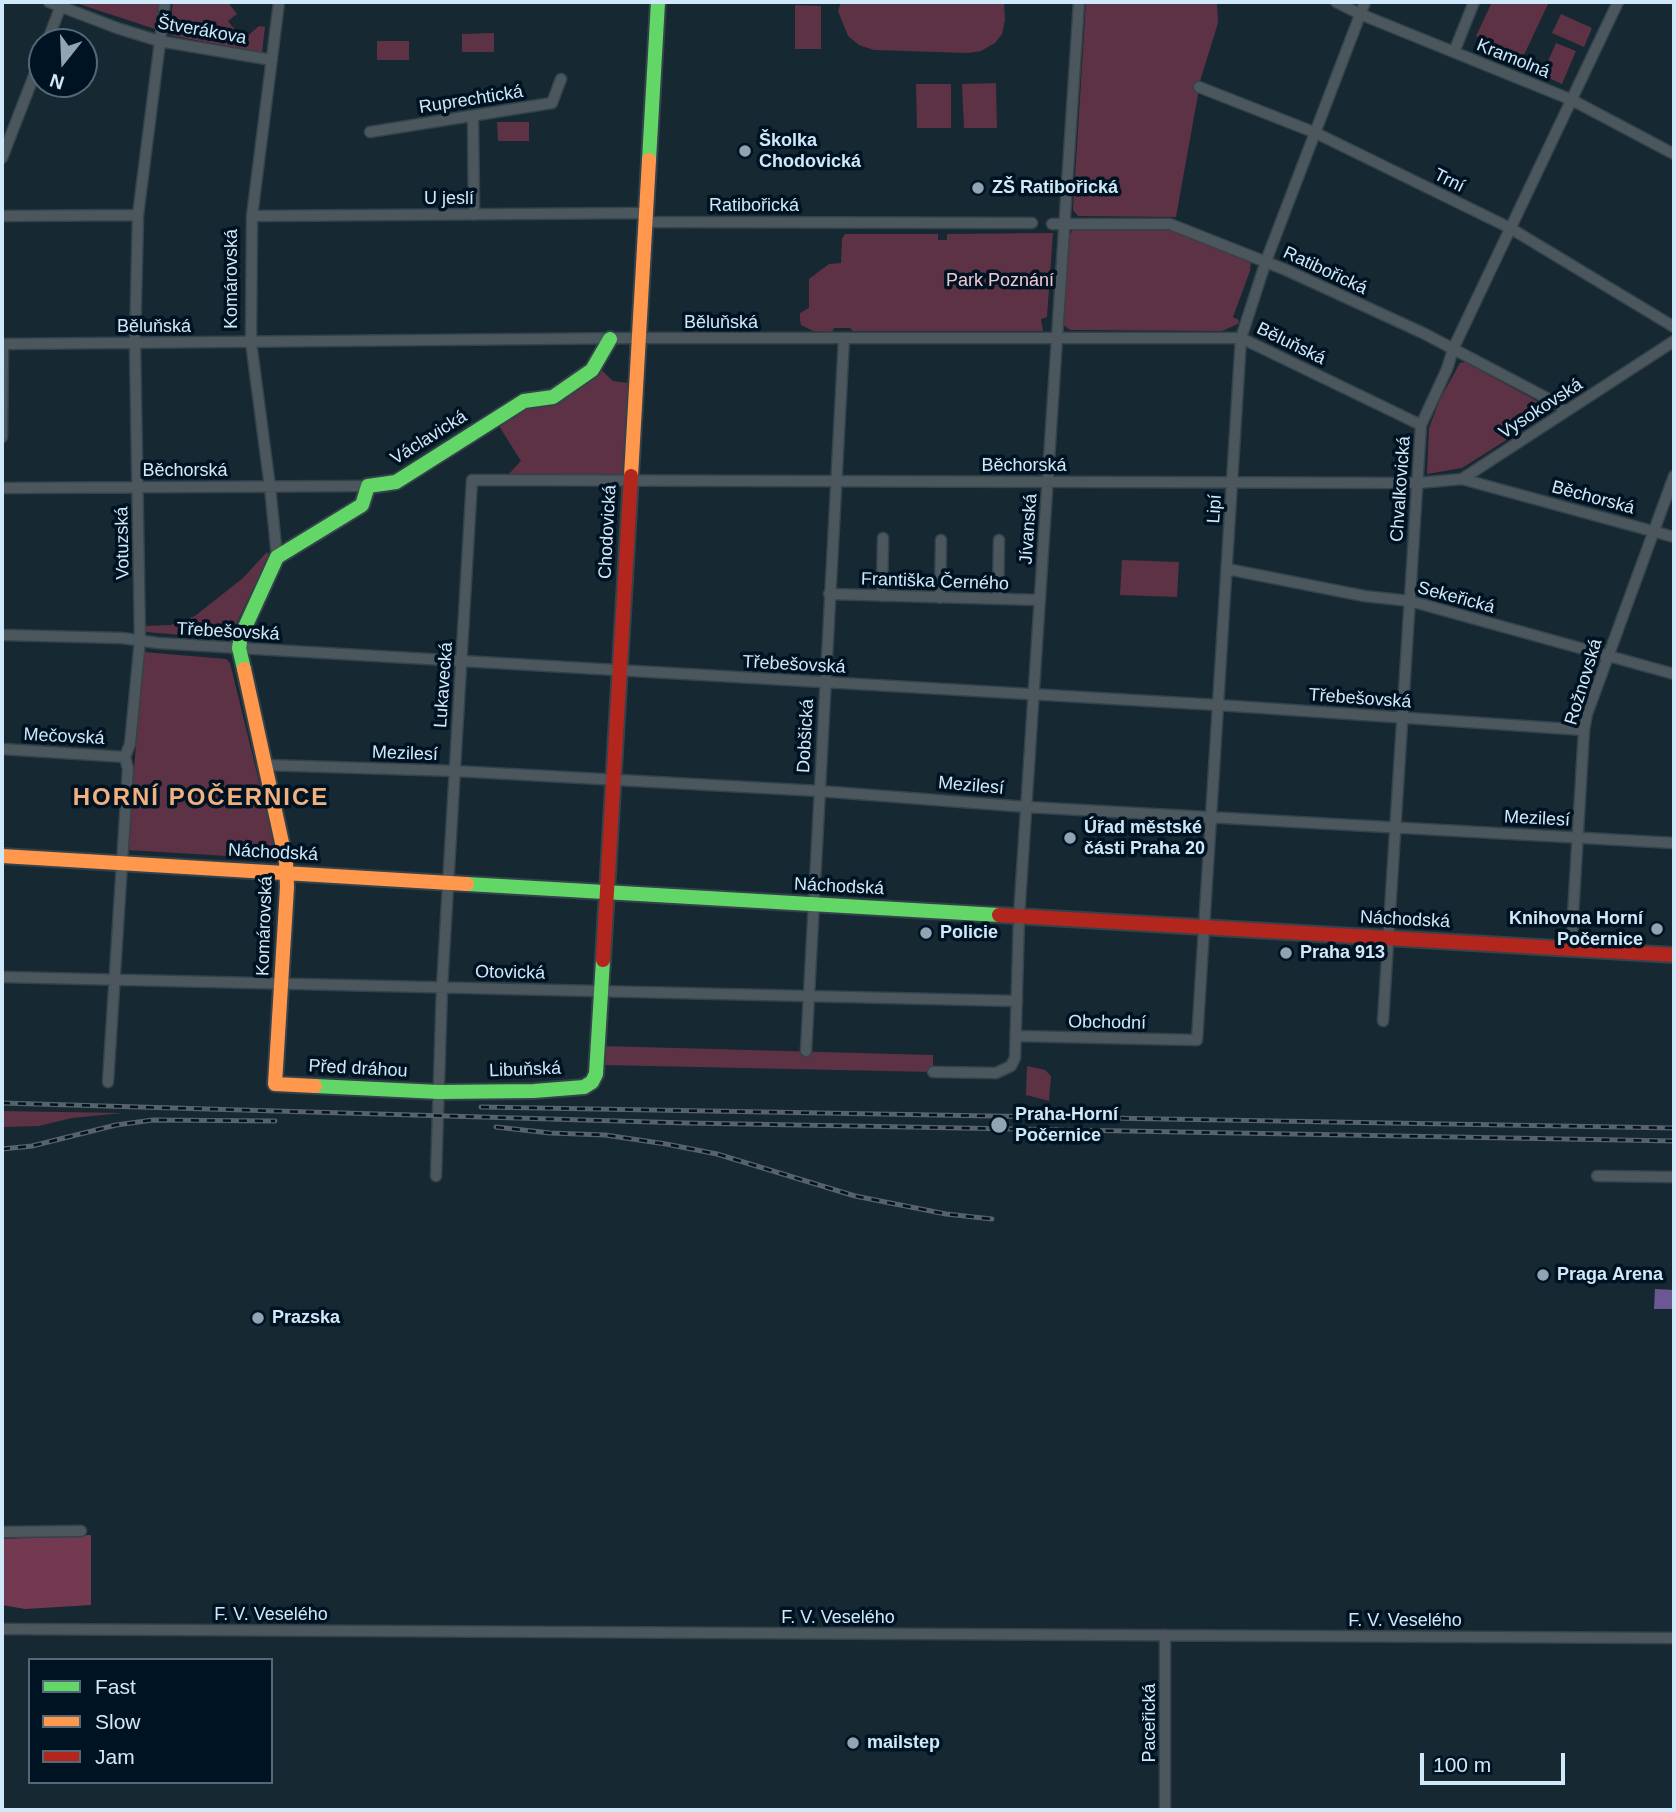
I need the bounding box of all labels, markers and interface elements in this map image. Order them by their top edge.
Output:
street label: Štverákova [156,13,248,49]
north arrow [28,28,98,98]
street label: Kramolná [1473,35,1553,83]
text: N [47,69,67,94]
street label: Ruprechtická [417,81,525,119]
place label: Školka Chodovická [759,130,861,172]
marker: Školka Chodovická [737,143,753,159]
street label: Trní [1430,164,1468,198]
place label: ZŠ Ratibořická [992,177,1118,199]
marker: ZŠ Ratibořická [970,180,986,196]
street label: U jeslí [424,188,474,210]
street label: Ratibořická [709,195,799,217]
street label: Komárovská [221,229,243,329]
street label: Ratibořická [1280,242,1370,300]
park label: Park Poznání [946,270,1054,292]
street label: Běluňská [684,312,758,334]
street label: Běluňská [117,316,191,338]
street label: Běluňská [1253,318,1329,370]
street label: Vysokovská [1495,374,1587,444]
street label: Václavická [387,406,471,470]
street label: Chvalkovická [1387,435,1415,543]
street label: Běchorská [981,455,1067,477]
street label: Běchorská [142,460,228,482]
street label: Běchorská [1549,477,1637,519]
street label: Chodovická [595,484,621,580]
street label: Jívanská [1016,493,1042,565]
street label: Lipí [1203,494,1227,524]
street label: Votuzská [112,506,134,580]
street label: Františka Černého [861,569,1009,595]
street label: Sekeřická [1415,577,1497,619]
street label: Třebešovská [176,619,280,645]
street label: Rožnovská [1561,636,1607,728]
street label: Lukavecká [430,641,458,729]
street label: Třebešovská [742,652,846,678]
street label: Třebešovská [1308,685,1412,713]
street label: Dobšická [793,698,819,774]
street label: Mečovská [23,724,105,750]
street label: Mezilesí [372,742,438,766]
street label: Mezilesí [937,772,1005,800]
district label: HORNÍ POČERNICE [75,784,327,812]
street label: Mezilesí [1503,806,1571,832]
place label: Úřad městské části Praha 20 [1084,817,1205,860]
marker: Úřad městské části Praha 20 [1062,830,1078,846]
street label: Náchodská [227,840,319,866]
street label: Náchodská [793,874,885,900]
street label: Komárovská [252,876,278,976]
street label: Náchodská [1359,907,1451,933]
place label: Knihovna Horní Počernice [1509,908,1643,950]
marker: Knihovna Horní Počernice [1649,921,1665,937]
place label: Policie [940,922,998,944]
marker: Policie [918,925,934,941]
place label: Praha 913 [1300,942,1385,964]
marker: Praha 913 [1278,945,1294,961]
street label: Otovická [475,962,545,984]
street label: Obchodní [1068,1012,1146,1034]
street label: Před dráhou [308,1056,408,1082]
street label: Libuňská [489,1058,561,1082]
place label: Praha-Horní Počernice [1015,1104,1118,1146]
marker: Praha-Horní Počernice [989,1115,1009,1135]
place label: Praga Arena [1557,1264,1663,1286]
marker: Praga Arena [1535,1267,1551,1283]
place label: Prazska [272,1307,340,1329]
marker: Prazska [250,1310,266,1326]
street label: F. V. Veselého [214,1604,328,1626]
street label: F. V. Veselého [781,1607,895,1629]
street label: F. V. Veselého [1348,1610,1462,1632]
legend [28,1658,273,1784]
text: Fast [95,1675,136,1698]
street label: Paceřická [1139,1683,1161,1763]
text: Slow [95,1710,141,1733]
place label: mailstep [867,1732,940,1754]
marker: mailstep [845,1735,861,1751]
scale bar [1424,1738,1569,1782]
text: Jam [95,1745,135,1768]
text: 100 m [1433,1753,1491,1776]

